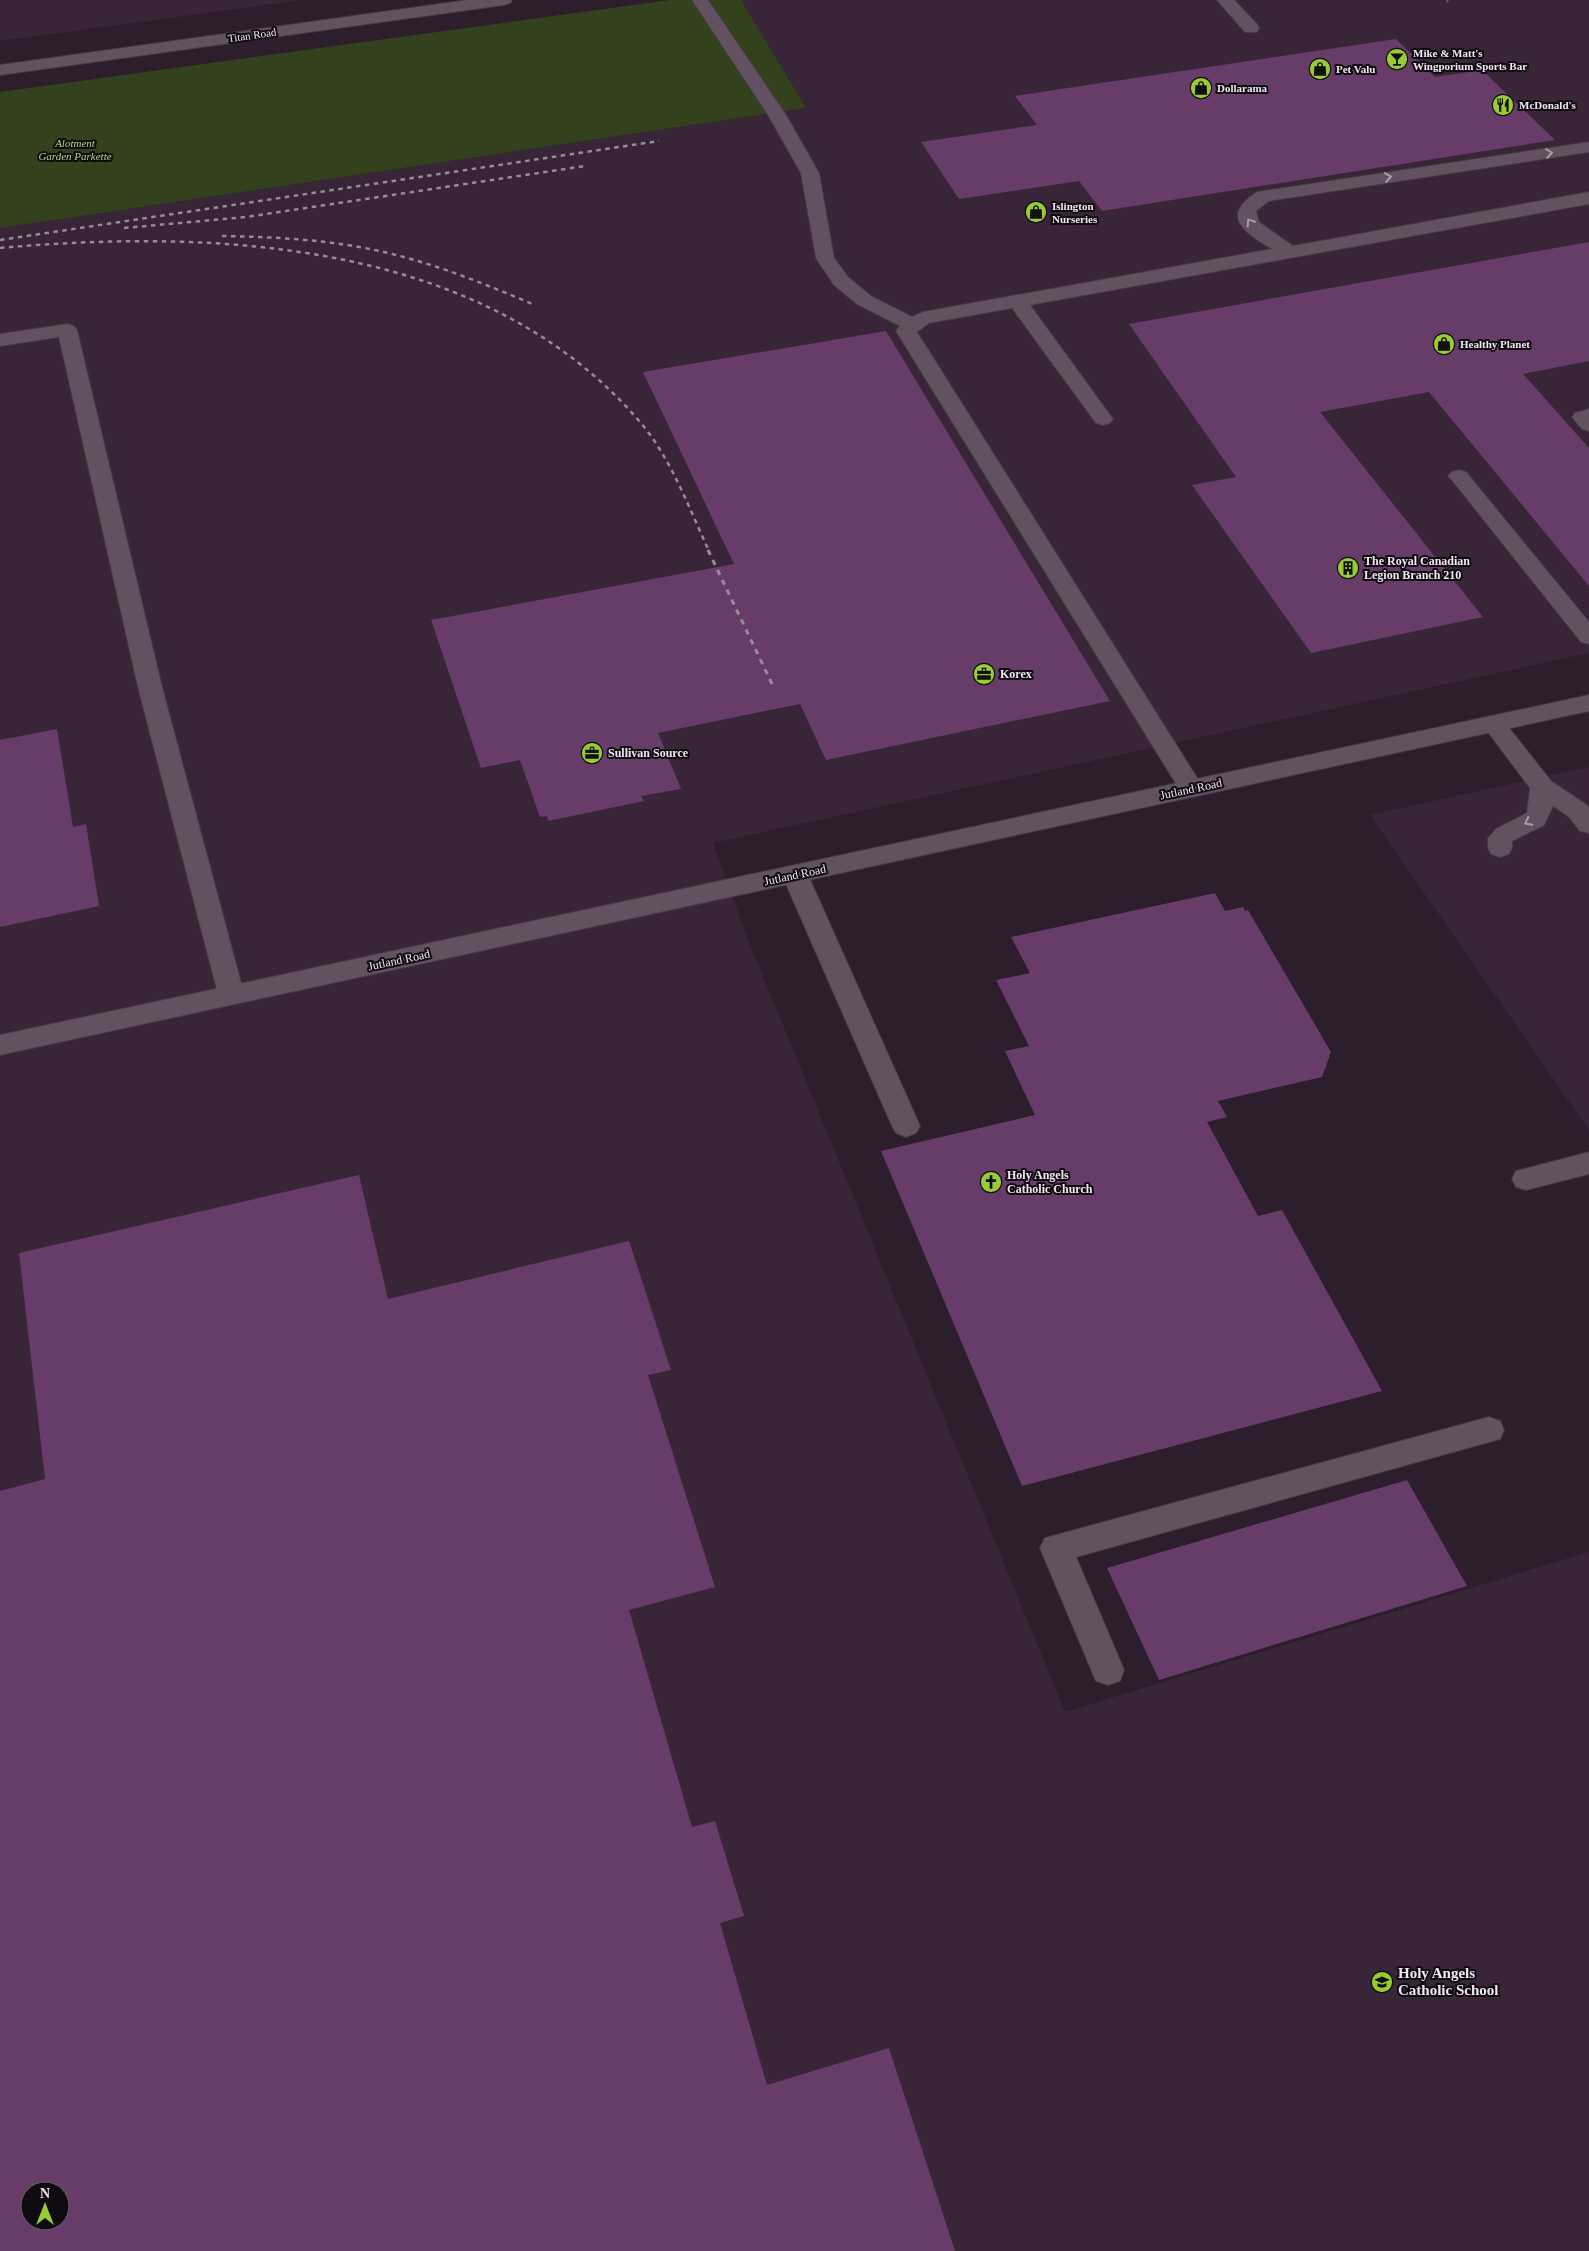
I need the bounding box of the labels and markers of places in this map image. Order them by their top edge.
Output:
bar icon: Mike & Matt's Wingporium Sports Bar [1385,47,1409,71]
place label: Mike & Matt's Wingporium Sports Bar [1413,47,1527,72]
shop icon: Pet Valu [1308,57,1332,81]
place label: Pet Valu [1336,63,1375,75]
shop icon: Dollarama [1189,76,1213,100]
place label: Dollarama [1217,82,1268,94]
restaurant icon: McDonald's [1491,93,1515,117]
place label: McDonald's [1519,99,1577,111]
shop icon: Islington Nurseries [1024,200,1048,224]
place label: Islington Nurseries [1052,200,1098,225]
shop icon: Healthy Planet [1432,332,1456,356]
place label: Healthy Planet [1460,338,1530,350]
place label: The Royal Canadian Legion Branch 210 [1364,554,1470,582]
building icon: The Royal Canadian Legion Branch 210 [1336,556,1360,580]
office icon: Korex [972,662,996,686]
place label: Korex [1000,667,1032,681]
office icon: Sullivan Source [580,741,604,765]
place label: Sullivan Source [608,746,689,760]
place label: Holy Angels Catholic Church [1007,1168,1093,1196]
church icon: Holy Angels Catholic Church [979,1170,1003,1194]
place label: Holy Angels Catholic School [1398,1965,1498,1998]
school or university icon: Holy Angels Catholic School [1370,1970,1394,1994]

